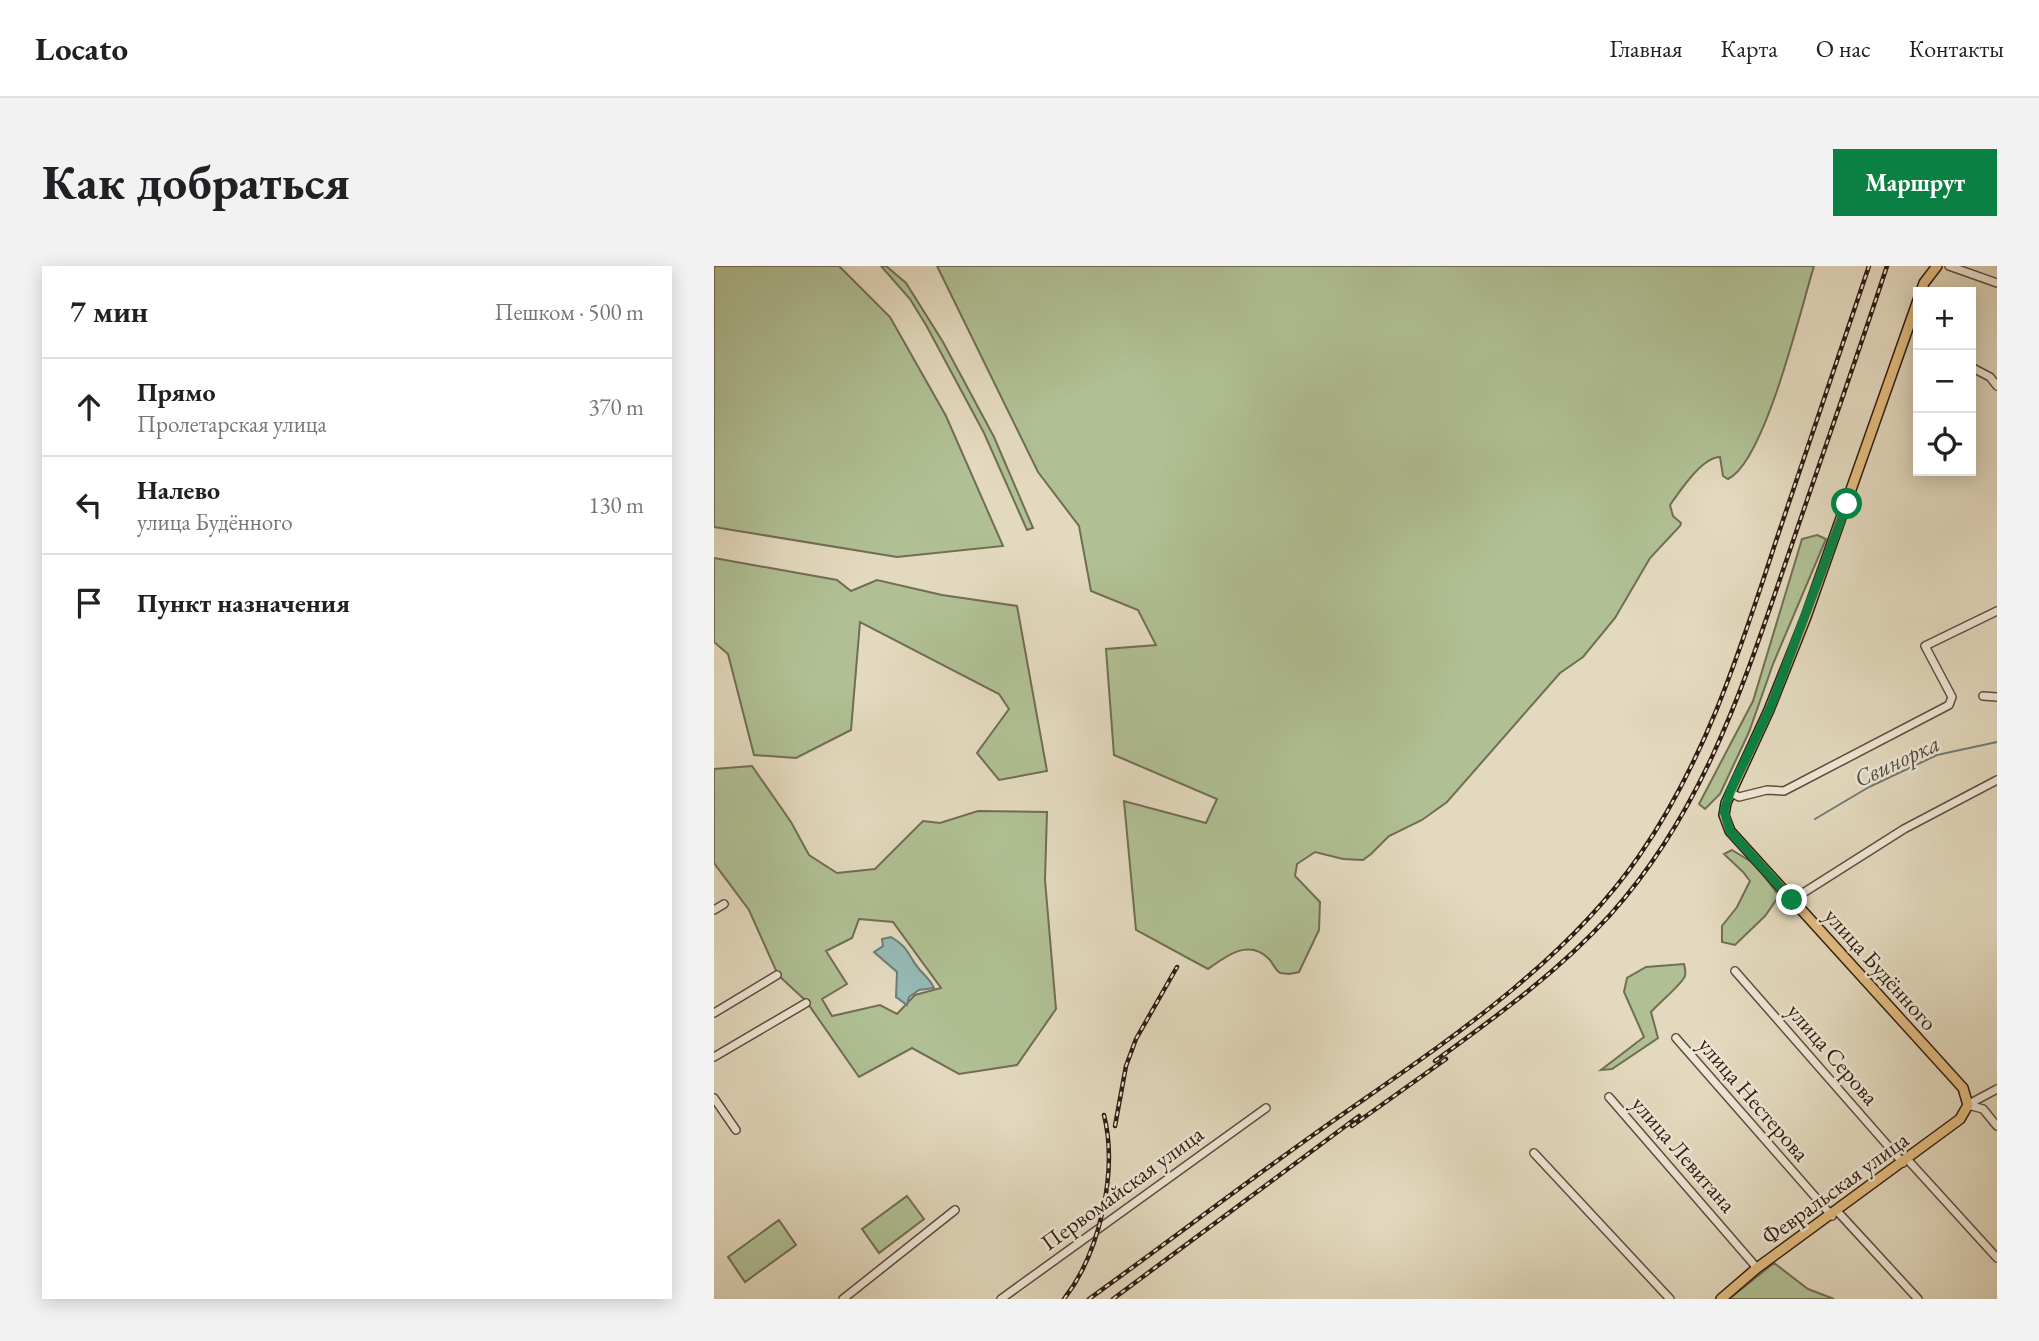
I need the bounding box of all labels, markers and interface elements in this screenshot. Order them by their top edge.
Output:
text: Locato [35,27,128,70]
text: Главная [1609,33,1683,64]
text: Карта [1721,33,1778,64]
text: О нас [1816,33,1871,64]
text: Контакты [1909,33,2004,64]
button: Маршрут [1833,149,1997,216]
text: Как добраться [42,150,350,214]
map controls [1913,287,1976,476]
button: + [1913,287,1976,350]
text: 7 мин [70,292,148,331]
text: Пешком · 500 m [495,297,644,327]
button: − [1913,350,1976,413]
text: Прямо [137,375,216,409]
icon: ahead [70,388,108,426]
text: 370 m [588,392,644,422]
text: Пролетарская улица [137,409,327,439]
button: locate [1913,413,1976,476]
text: Налево [137,473,220,507]
icon: left [70,486,108,524]
route start [1831,488,1862,519]
text: 130 m [588,490,644,520]
text: улица Будённого [137,507,293,537]
icon: arrive [70,584,108,622]
text: Пункт назначения [137,586,350,620]
water label: Свинорка [1849,727,1945,794]
route end [1776,884,1807,915]
street label: улица Будённого [1818,901,1944,1037]
street label: улица Серова [1780,997,1886,1112]
street label: улица Нестерова [1692,1030,1817,1168]
street label: улица Левитана [1625,1089,1744,1219]
street label: Первомайская улица [1035,1118,1210,1257]
street label: Февральская улица [1756,1124,1915,1251]

